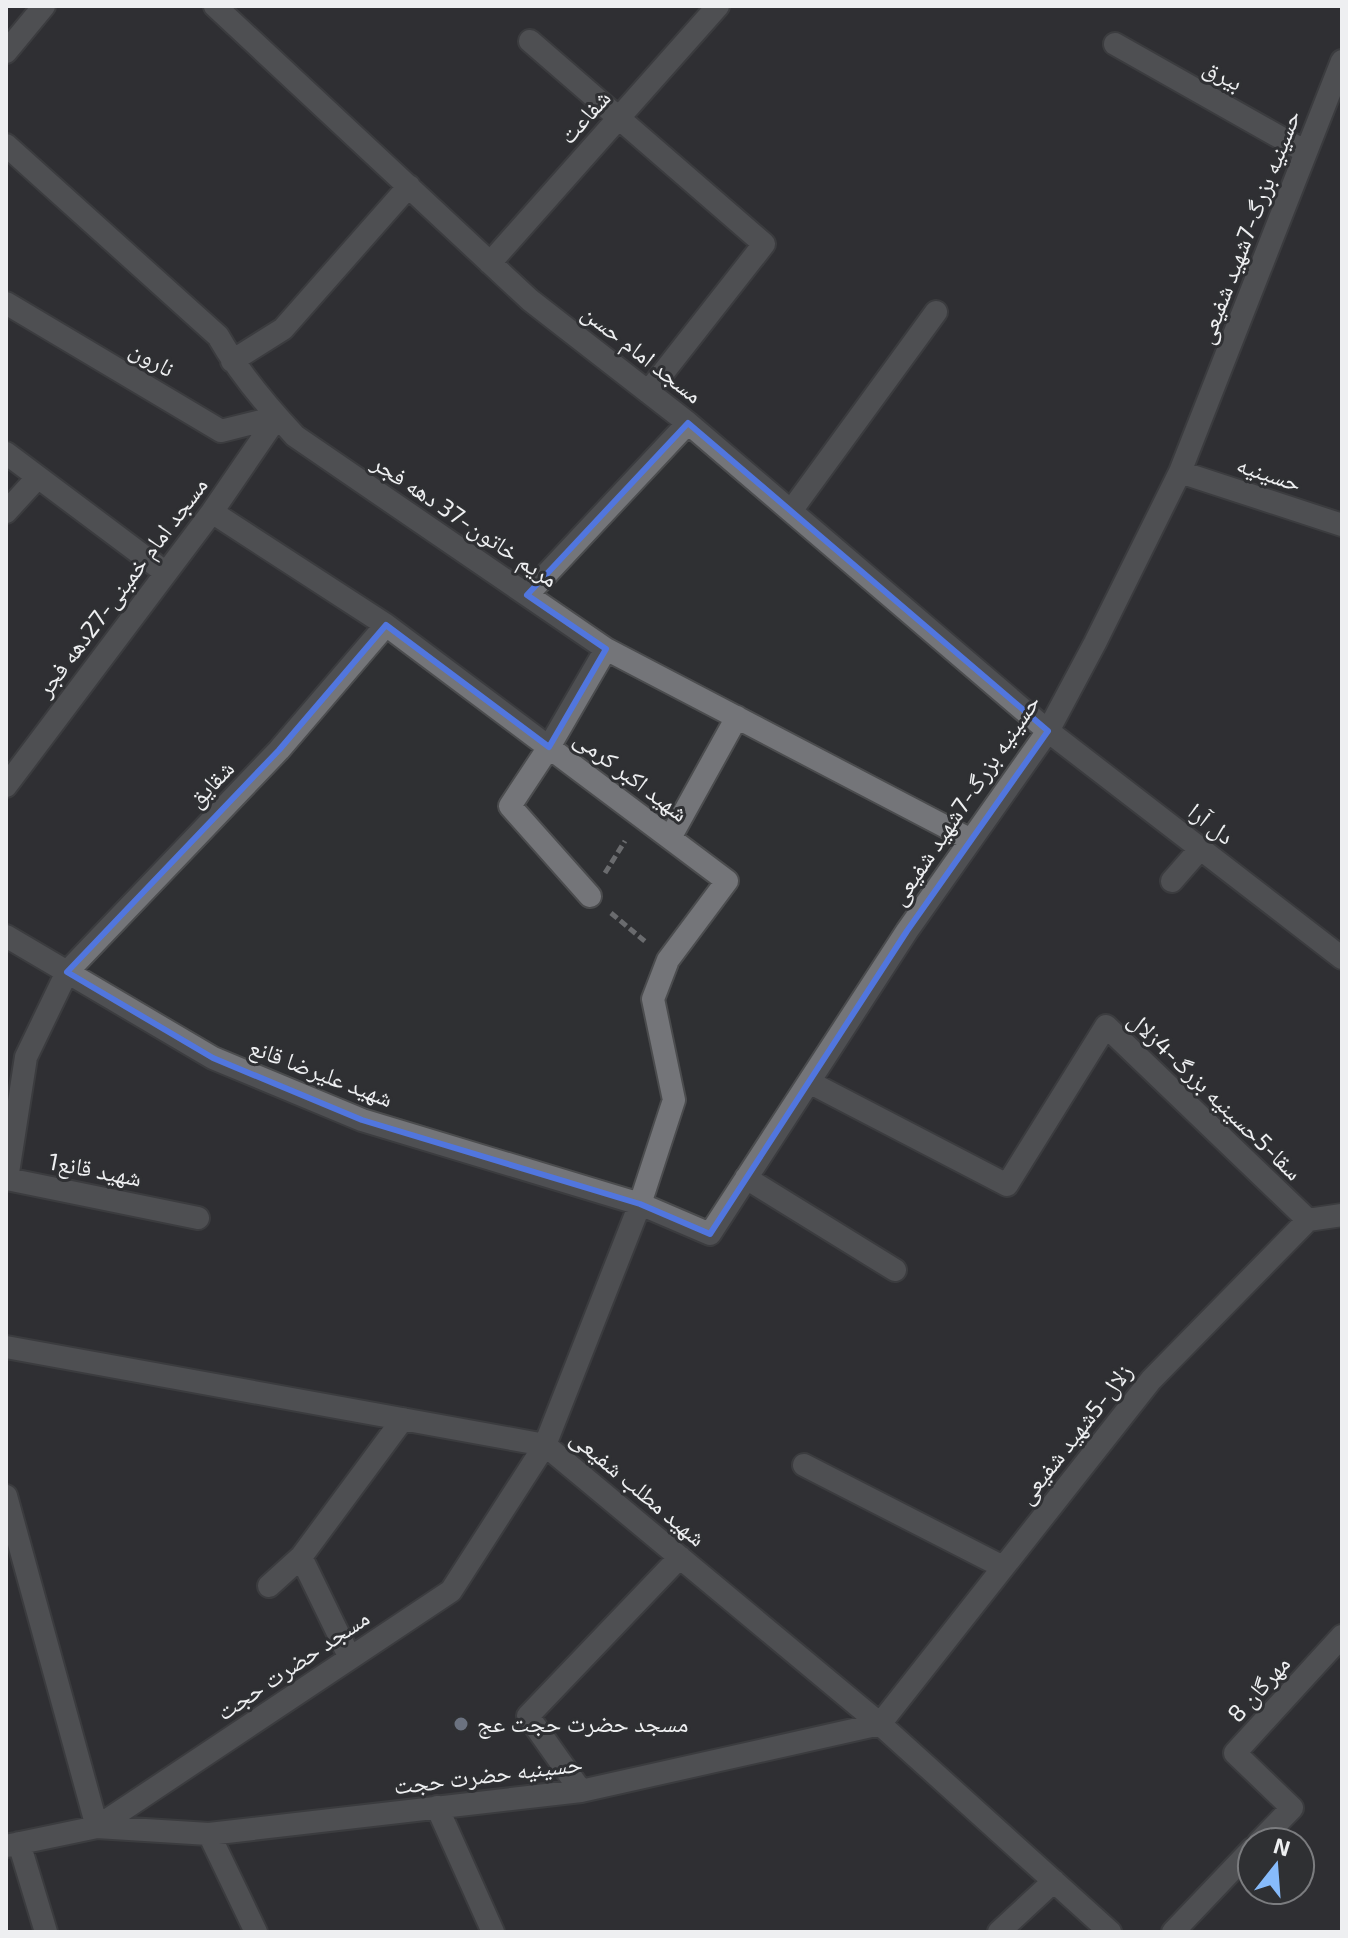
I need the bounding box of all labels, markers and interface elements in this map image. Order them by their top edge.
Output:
street label: بیرق [1199,51,1248,97]
street label: شفاعت [552,83,616,149]
street label: حسینیه بزرگ-7شهید شفیعی [1190,105,1307,348]
street label: مسجد امام حسن [575,297,709,411]
street label: نارون [125,333,180,383]
street label: مریم خاتون-37 دهه فجر [365,446,564,595]
street label: حسینیه [1233,449,1305,497]
street label: مسجد امام خمینی-27دهه فجر [28,471,215,704]
street label: حسینیه بزرگ-7شهید شفیعی [882,688,1046,911]
street label: شهید اکبر کرمی [569,723,695,828]
street label: شقایق [180,753,240,813]
street label: دل آرا [1183,796,1241,851]
street label: سقا-5حسینیه بزرگ-4زلال [1122,1004,1309,1186]
street label: شهید علیرضا قانع [245,1031,397,1114]
street label: 1شهید قانع [46,1145,144,1194]
street label: زلال-5شهید شفیعی [1010,1357,1138,1510]
street label: شهید مطلب شفیعی [565,1422,712,1553]
street label: مسجد حضرت حجت [210,1602,374,1726]
street label: مهرگان 8 [1220,1649,1296,1728]
place label: مسجد حضرت حجت عج [477,1708,688,1739]
marker: مسجد حضرت حجت عج [452,1715,470,1733]
street label: حسینیه حضرت حجت [392,1748,584,1800]
north arrow [1236,1826,1316,1906]
text: N [1271,1831,1294,1861]

